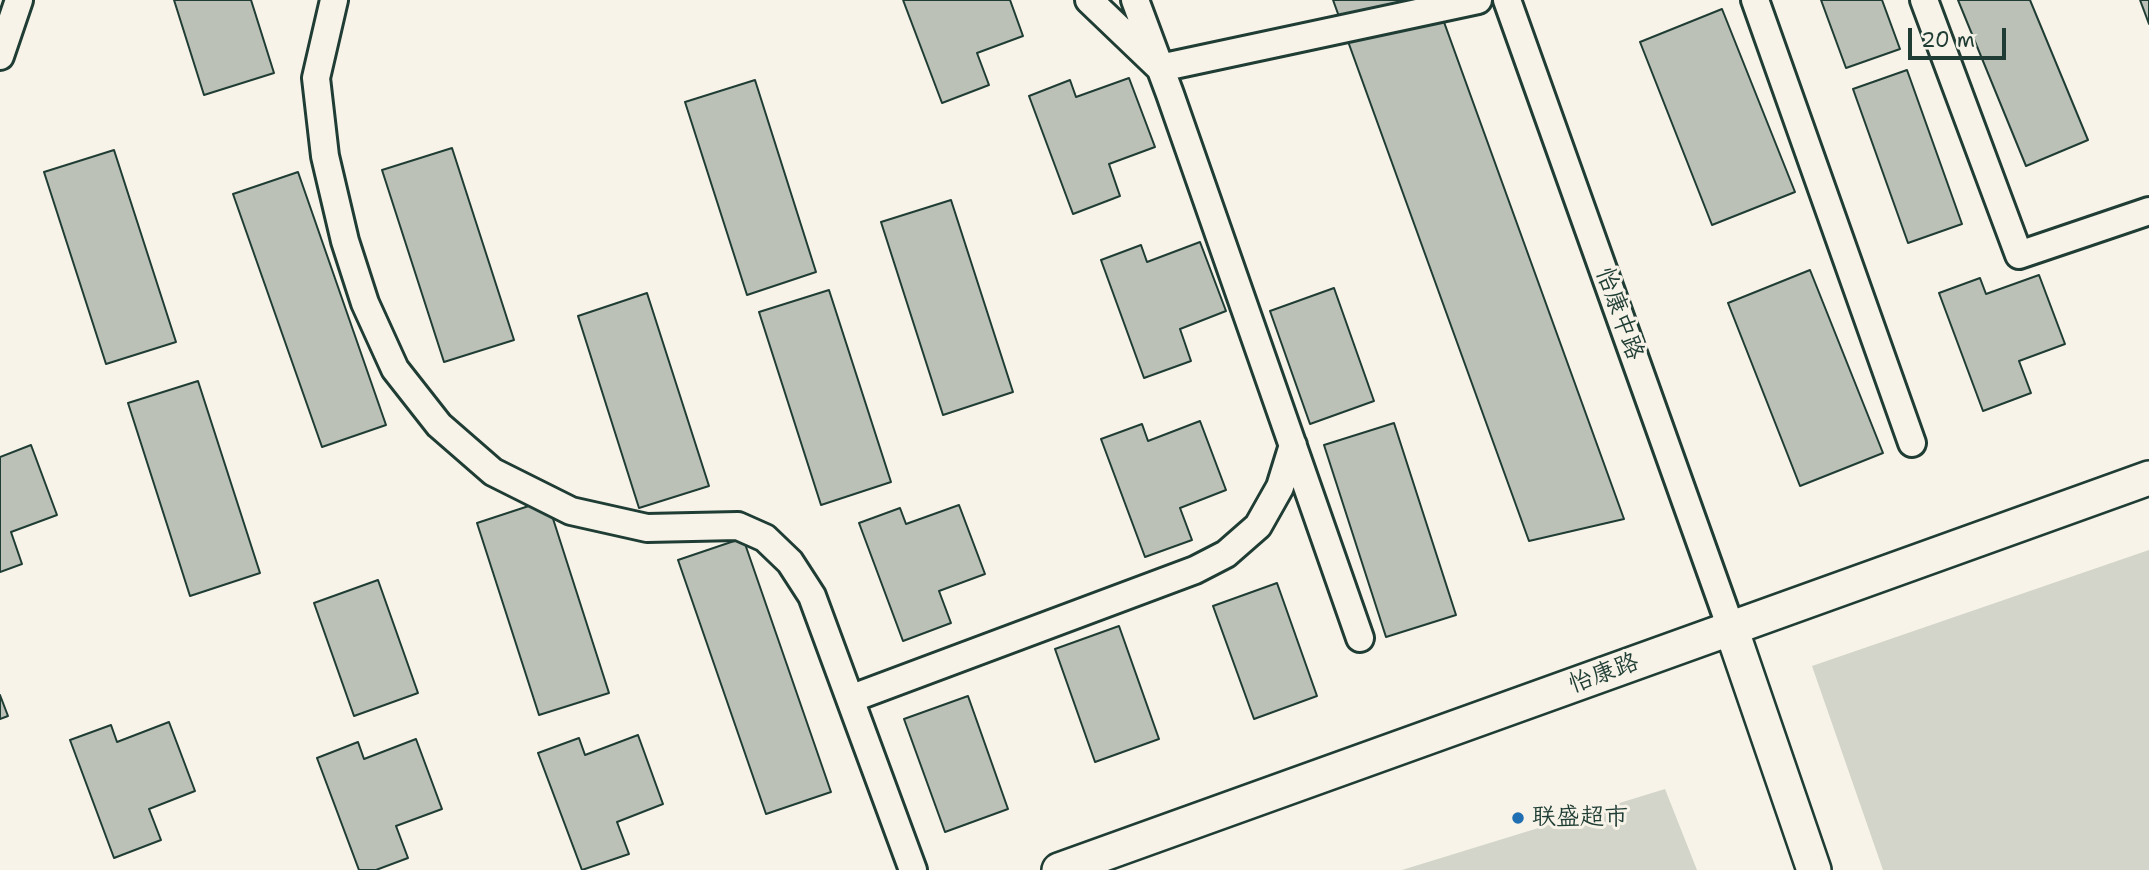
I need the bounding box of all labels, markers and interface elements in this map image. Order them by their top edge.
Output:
scale bar [1911,14,2009,58]
text: 20 m [1921,26,1975,54]
street label: 怡康中路 [1589,264,1649,364]
street label: 怡康路 [1565,648,1643,700]
place label: 联盛超市 [1532,804,1628,832]
marker: 联盛超市 [1510,810,1526,826]

